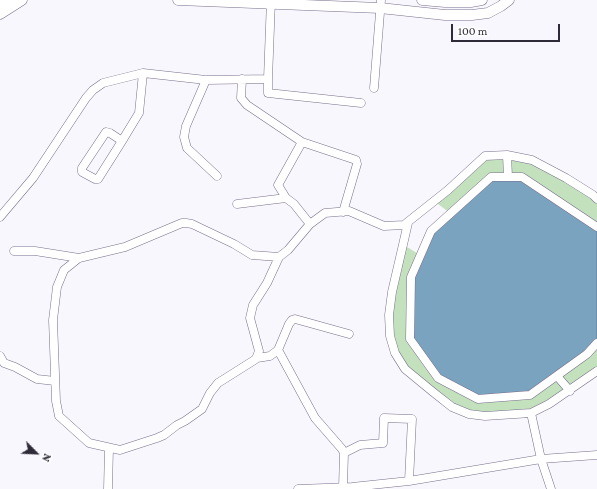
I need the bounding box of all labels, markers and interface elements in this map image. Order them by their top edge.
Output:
scale bar [453,16,562,42]
text: 100 m [458,24,487,38]
north arrow [16,433,56,473]
text: N [40,452,54,464]

